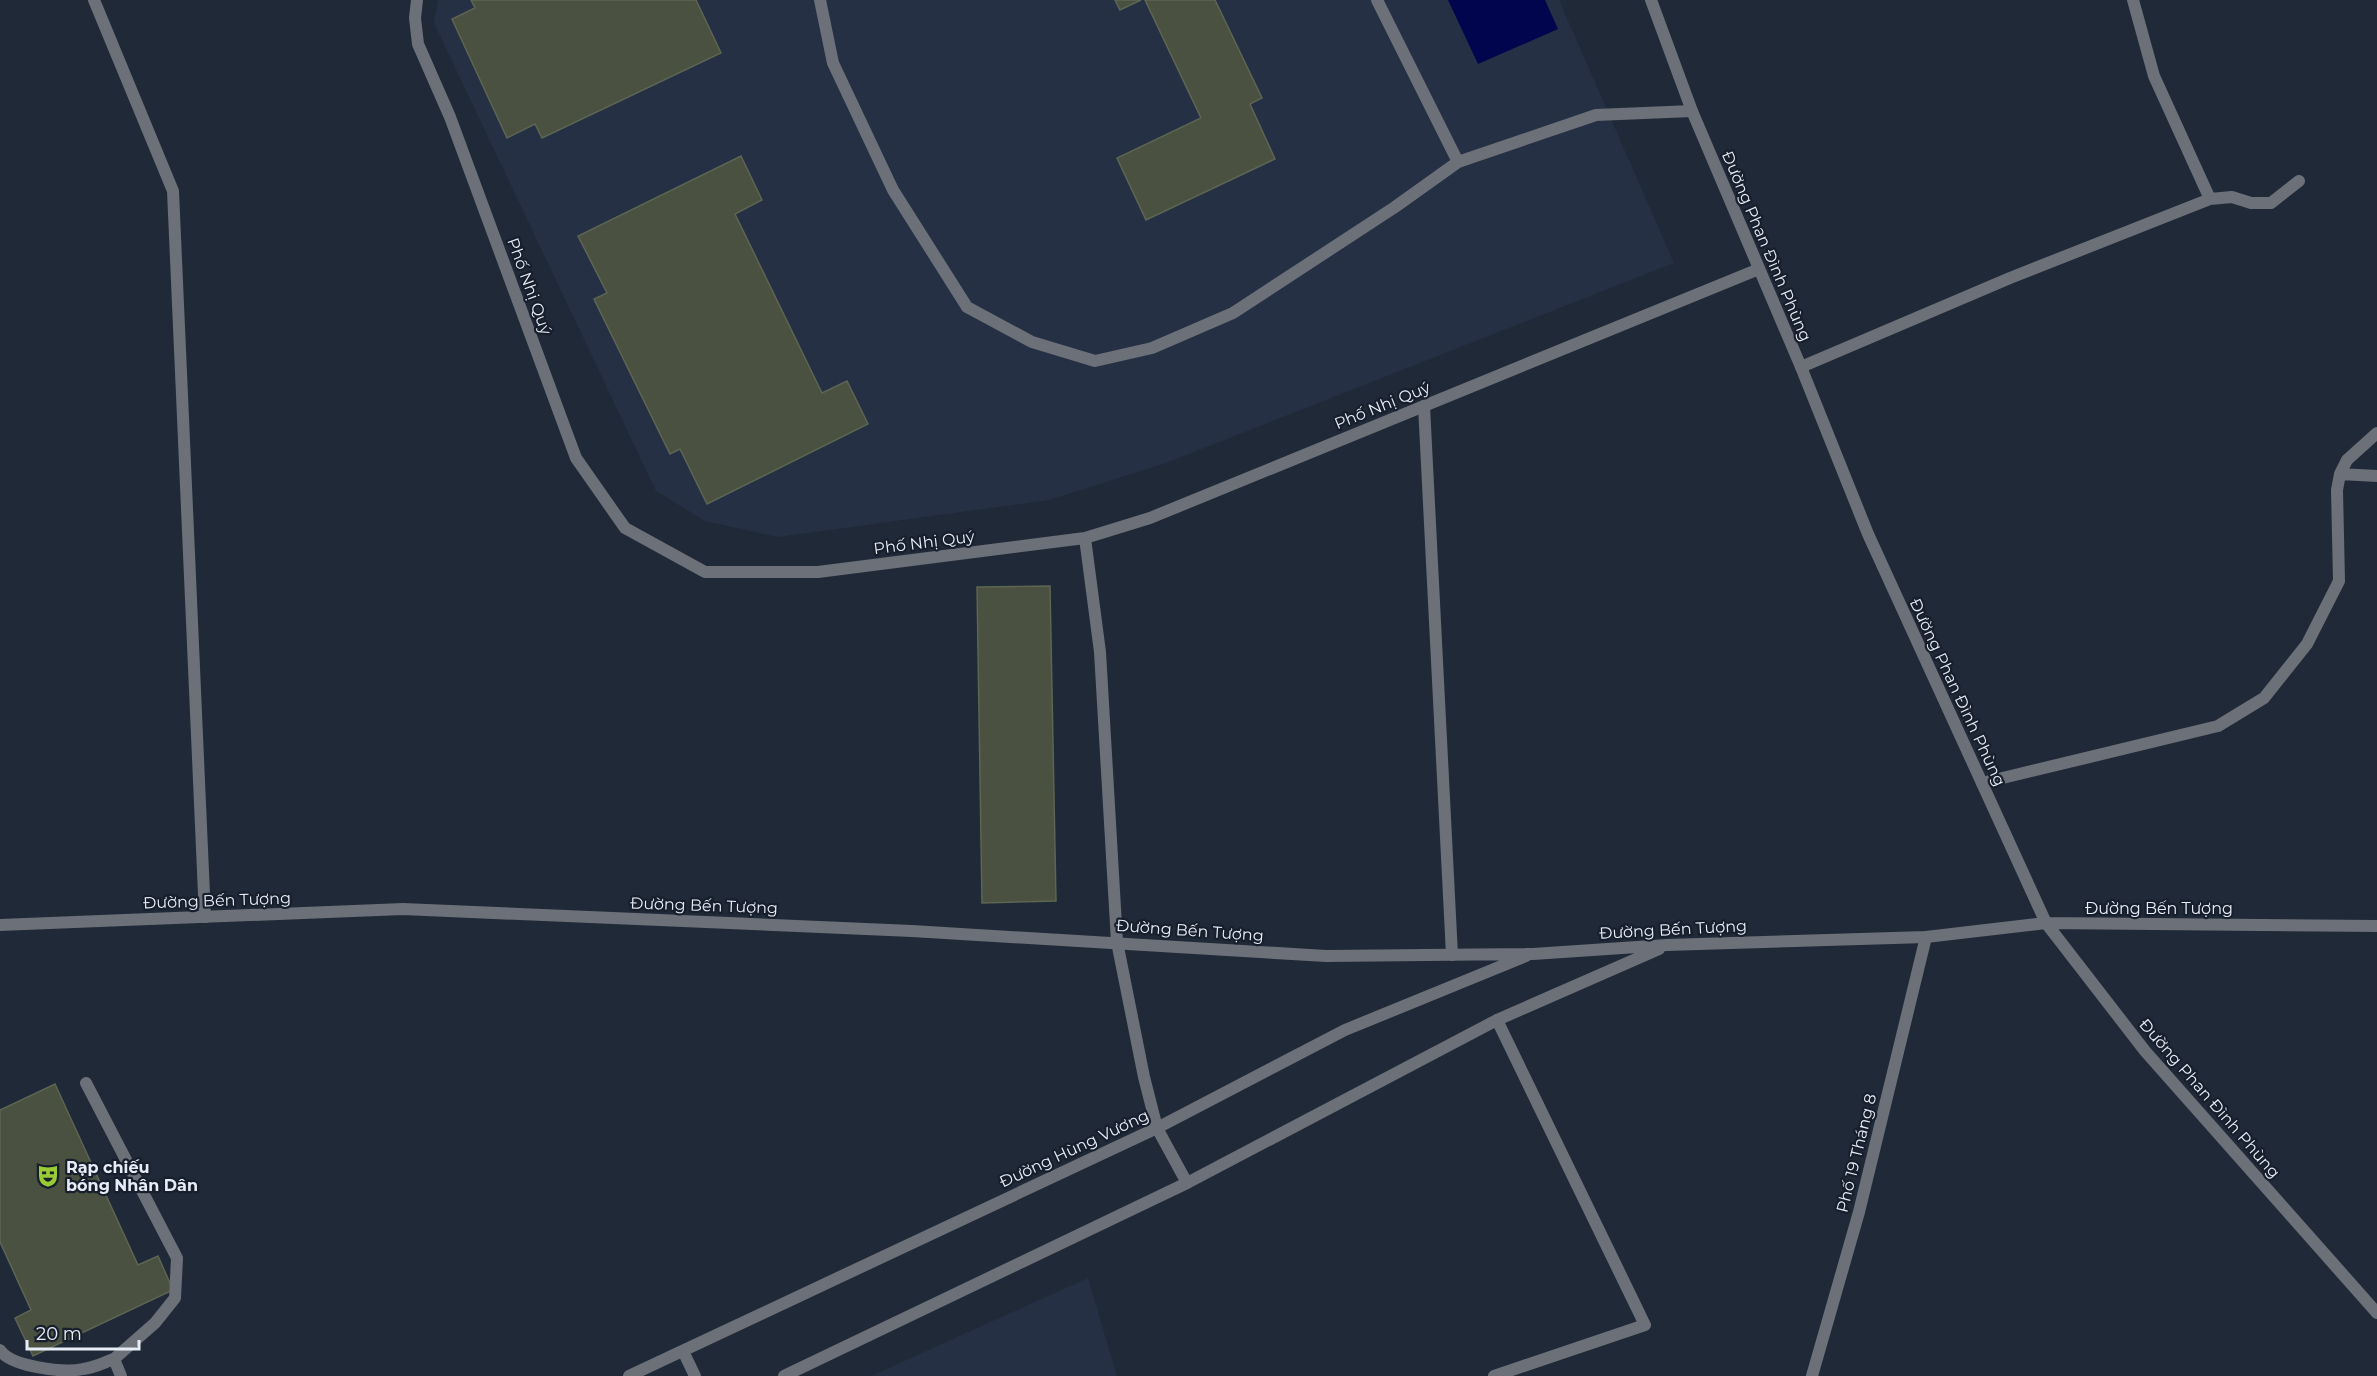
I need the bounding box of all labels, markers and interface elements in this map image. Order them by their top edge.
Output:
street label: Đường Phan Đình Phùng [1718,148,1815,344]
street label: Phố Nhị Quý [503,235,556,337]
street label: Phố Nhị Quý [1332,377,1433,433]
street label: Phố Nhị Quý [872,527,976,558]
street label: Đường Phan Đình Phùng [1906,595,2009,789]
street label: Đường Bến Tượng [143,888,291,913]
street label: Đường Bến Tượng [630,893,778,918]
street label: Đường Bến Tượng [2085,899,2233,918]
street label: Đường Bến Tượng [1116,916,1264,945]
street label: Đường Bến Tượng [1599,916,1747,943]
street label: Đường Phan Đình Phùng [2135,1015,2284,1182]
street label: Phố 19 Tháng 8 [1833,1092,1880,1215]
street label: Đường Hùng Vương [997,1105,1152,1191]
place label: Rạp chiếu bóng Nhân Dân [66,1158,198,1195]
theatre icon: Rạp chiếu bóng Nhân Dân [35,1163,61,1189]
scale bar [27,1313,140,1351]
text: 20 m [36,1323,82,1345]

